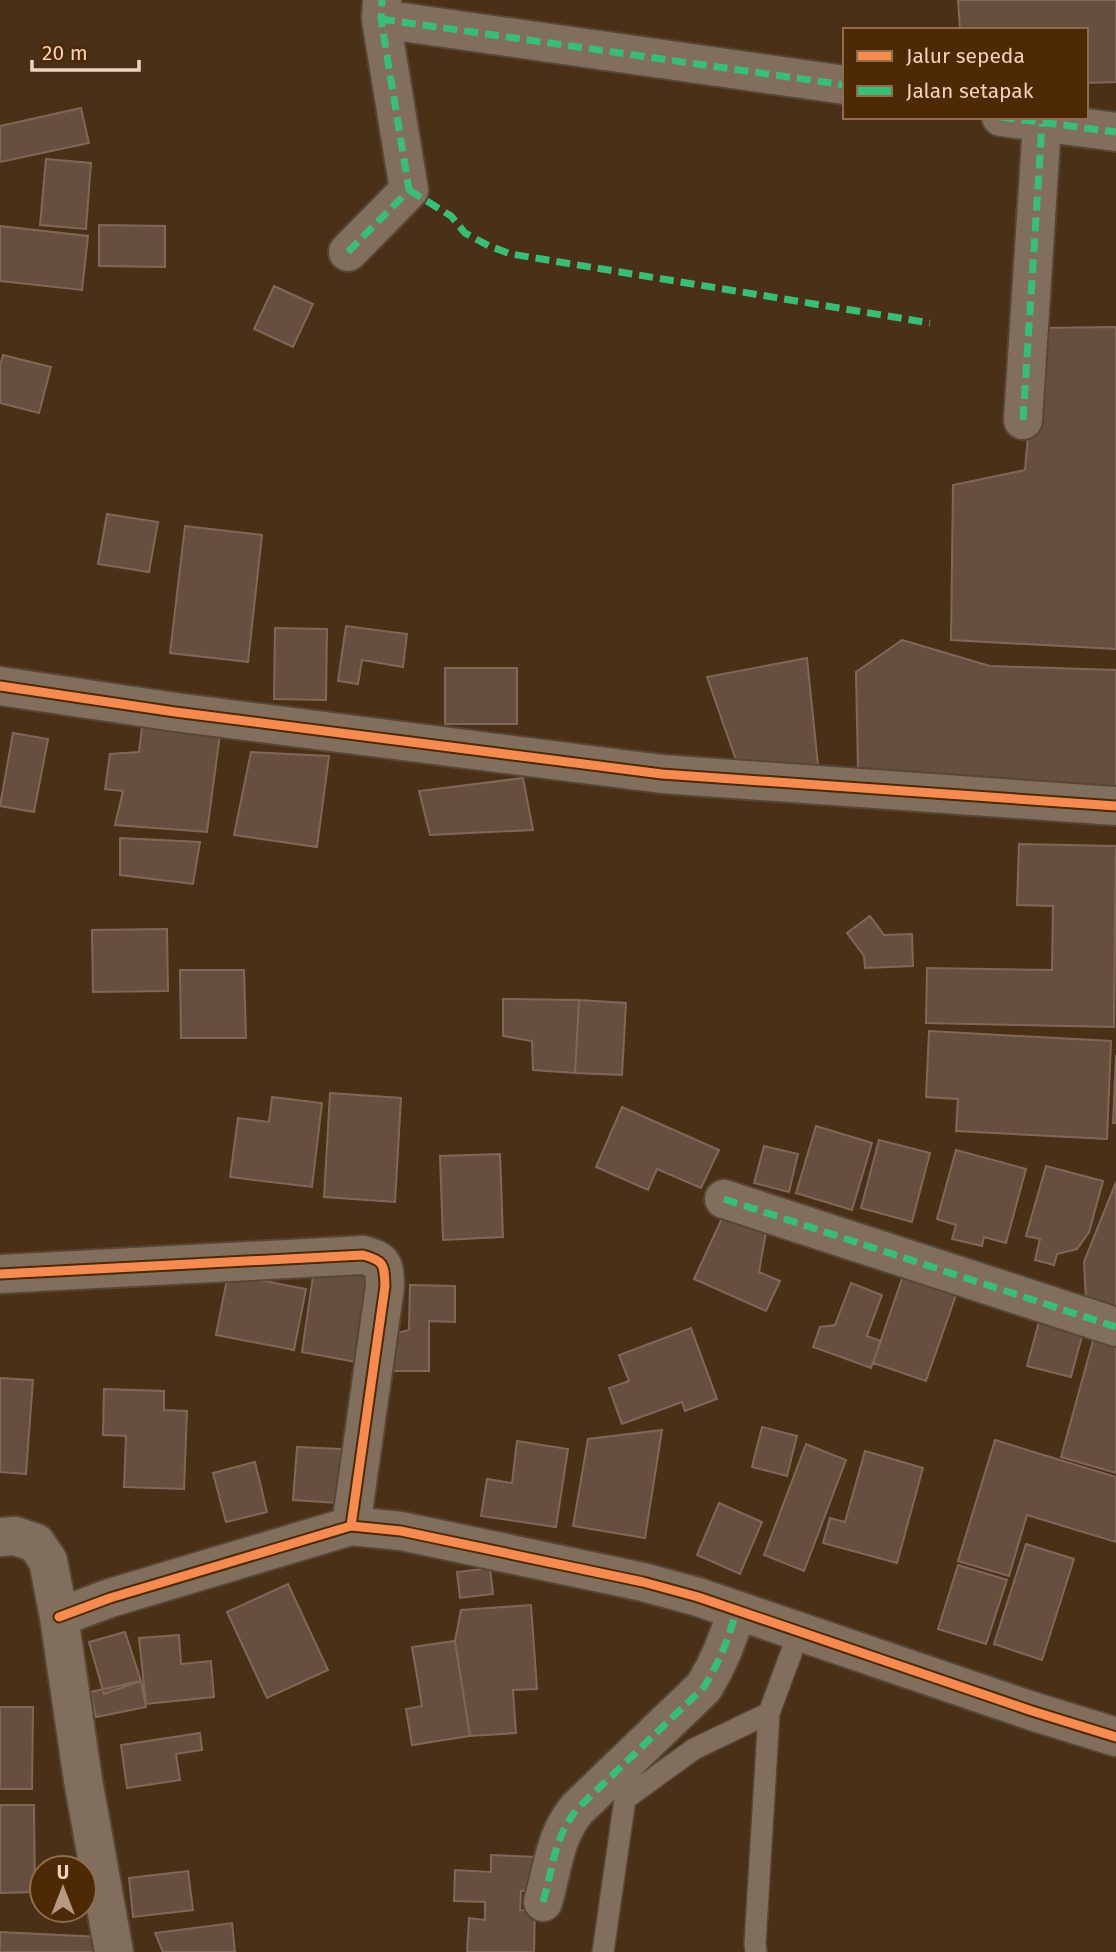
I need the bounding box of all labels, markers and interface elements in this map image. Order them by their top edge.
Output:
scale bar [32,28,138,72]
legend [843,28,1088,119]
text: 20 m [42,40,88,66]
text: Jalur sepeda [906,43,1025,69]
text: Jalan setapak [906,78,1034,104]
north arrow [28,1854,98,1924]
text: U [57,1861,69,1884]

